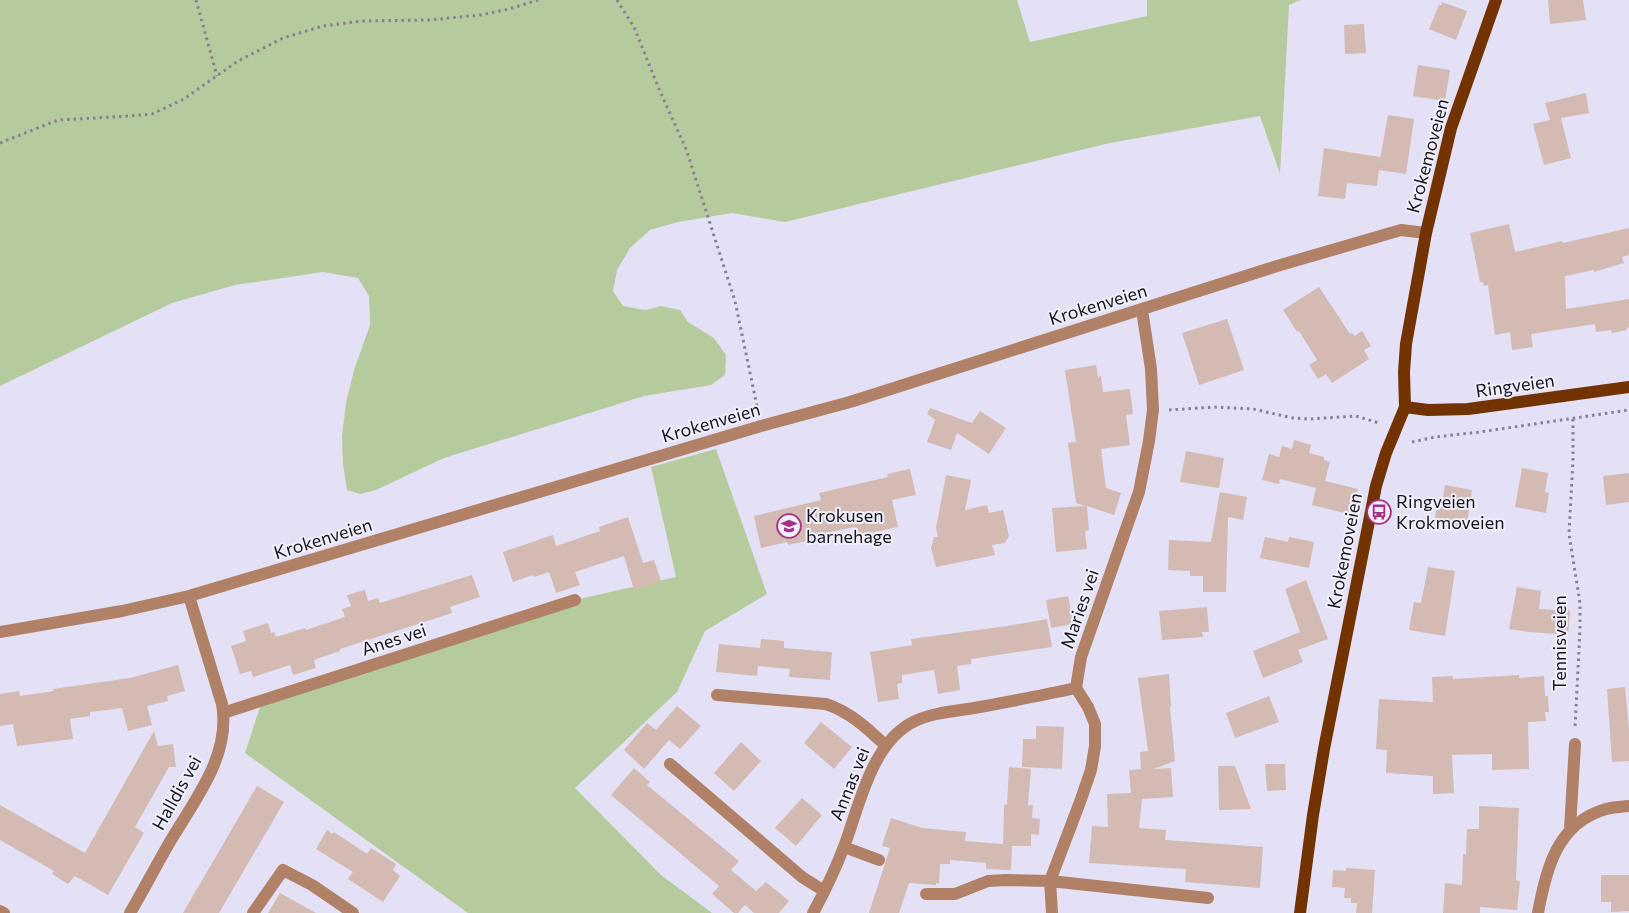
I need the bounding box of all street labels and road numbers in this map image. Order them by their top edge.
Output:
street label: Krokemoveien [1401,96,1453,215]
street label: Krokenveien [1046,279,1149,329]
street label: Ringveien [1474,369,1556,401]
street label: Krokenveien [659,397,763,447]
street label: Krokemoveien [1322,491,1366,611]
street label: Krokenveien [271,513,374,563]
street label: Maries vei [1055,566,1103,651]
street label: Tennisveien [1548,595,1570,691]
street label: Anes vei [358,618,429,660]
street label: Annas vei [824,744,874,824]
street label: Halldis vei [147,751,206,834]

